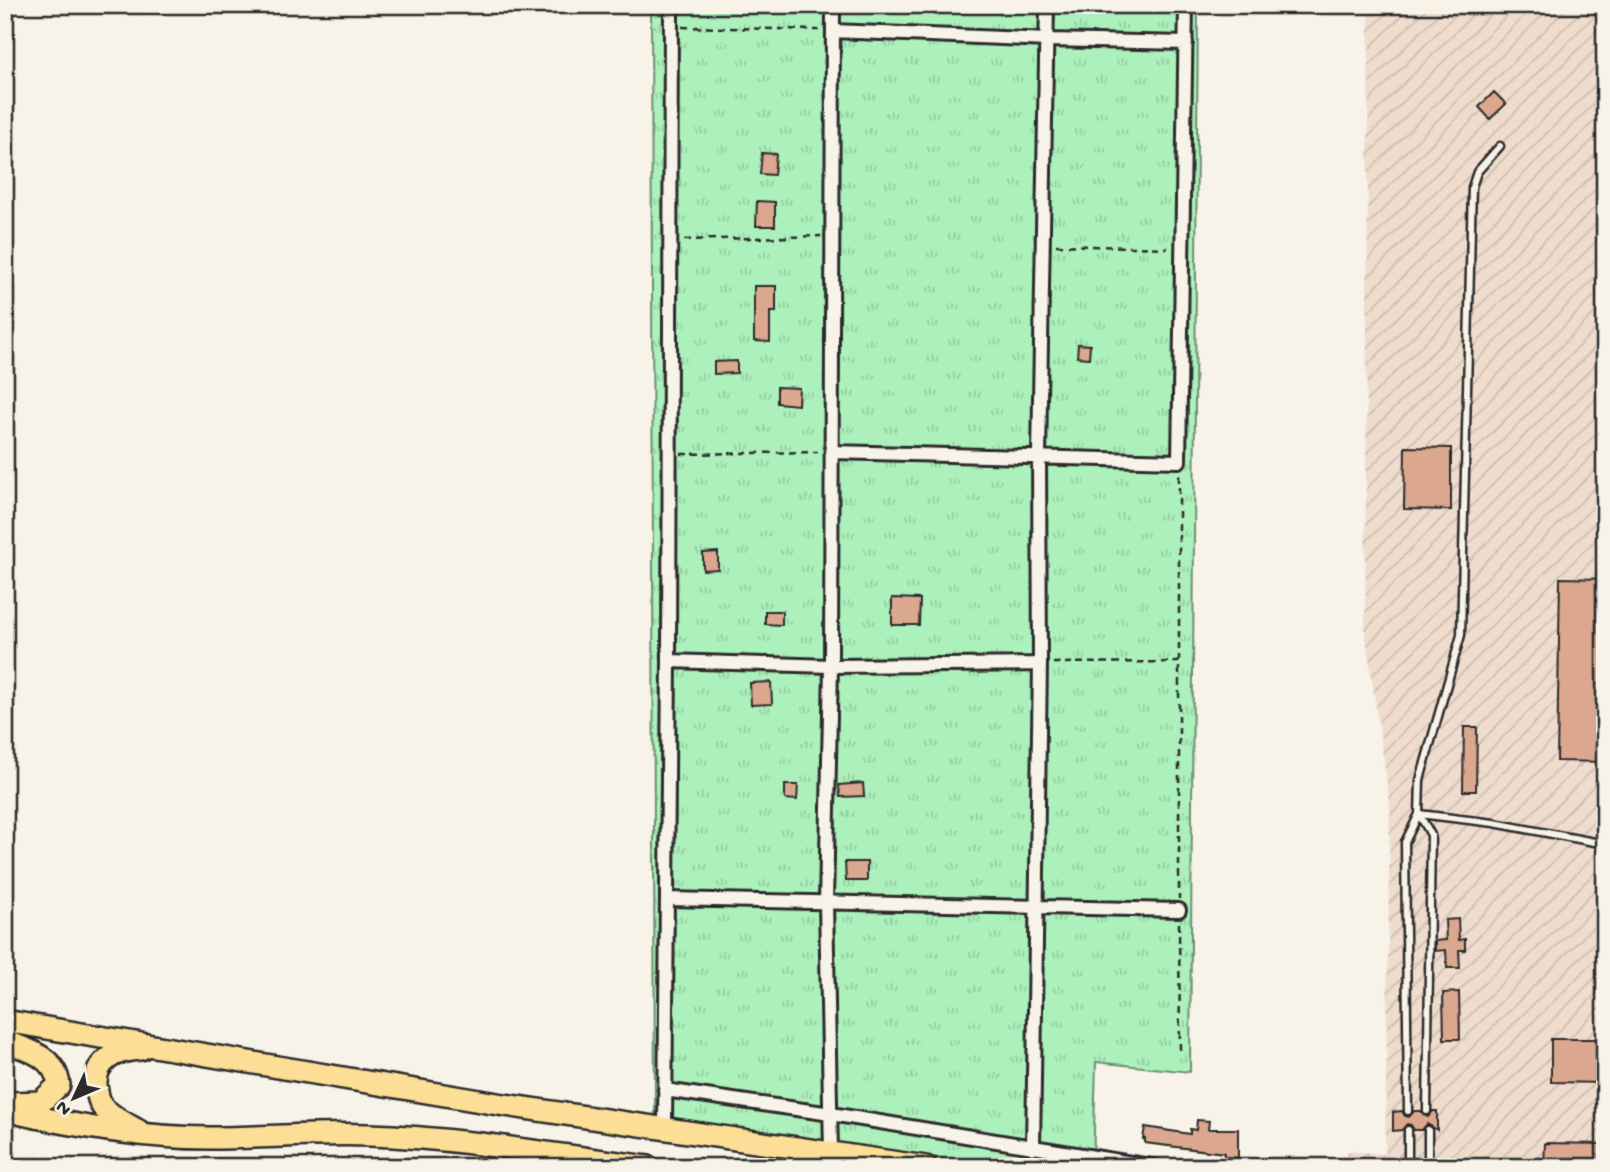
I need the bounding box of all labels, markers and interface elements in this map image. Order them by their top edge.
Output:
north arrow [38,1064,108,1134]
text: N [52,1095,77,1120]

